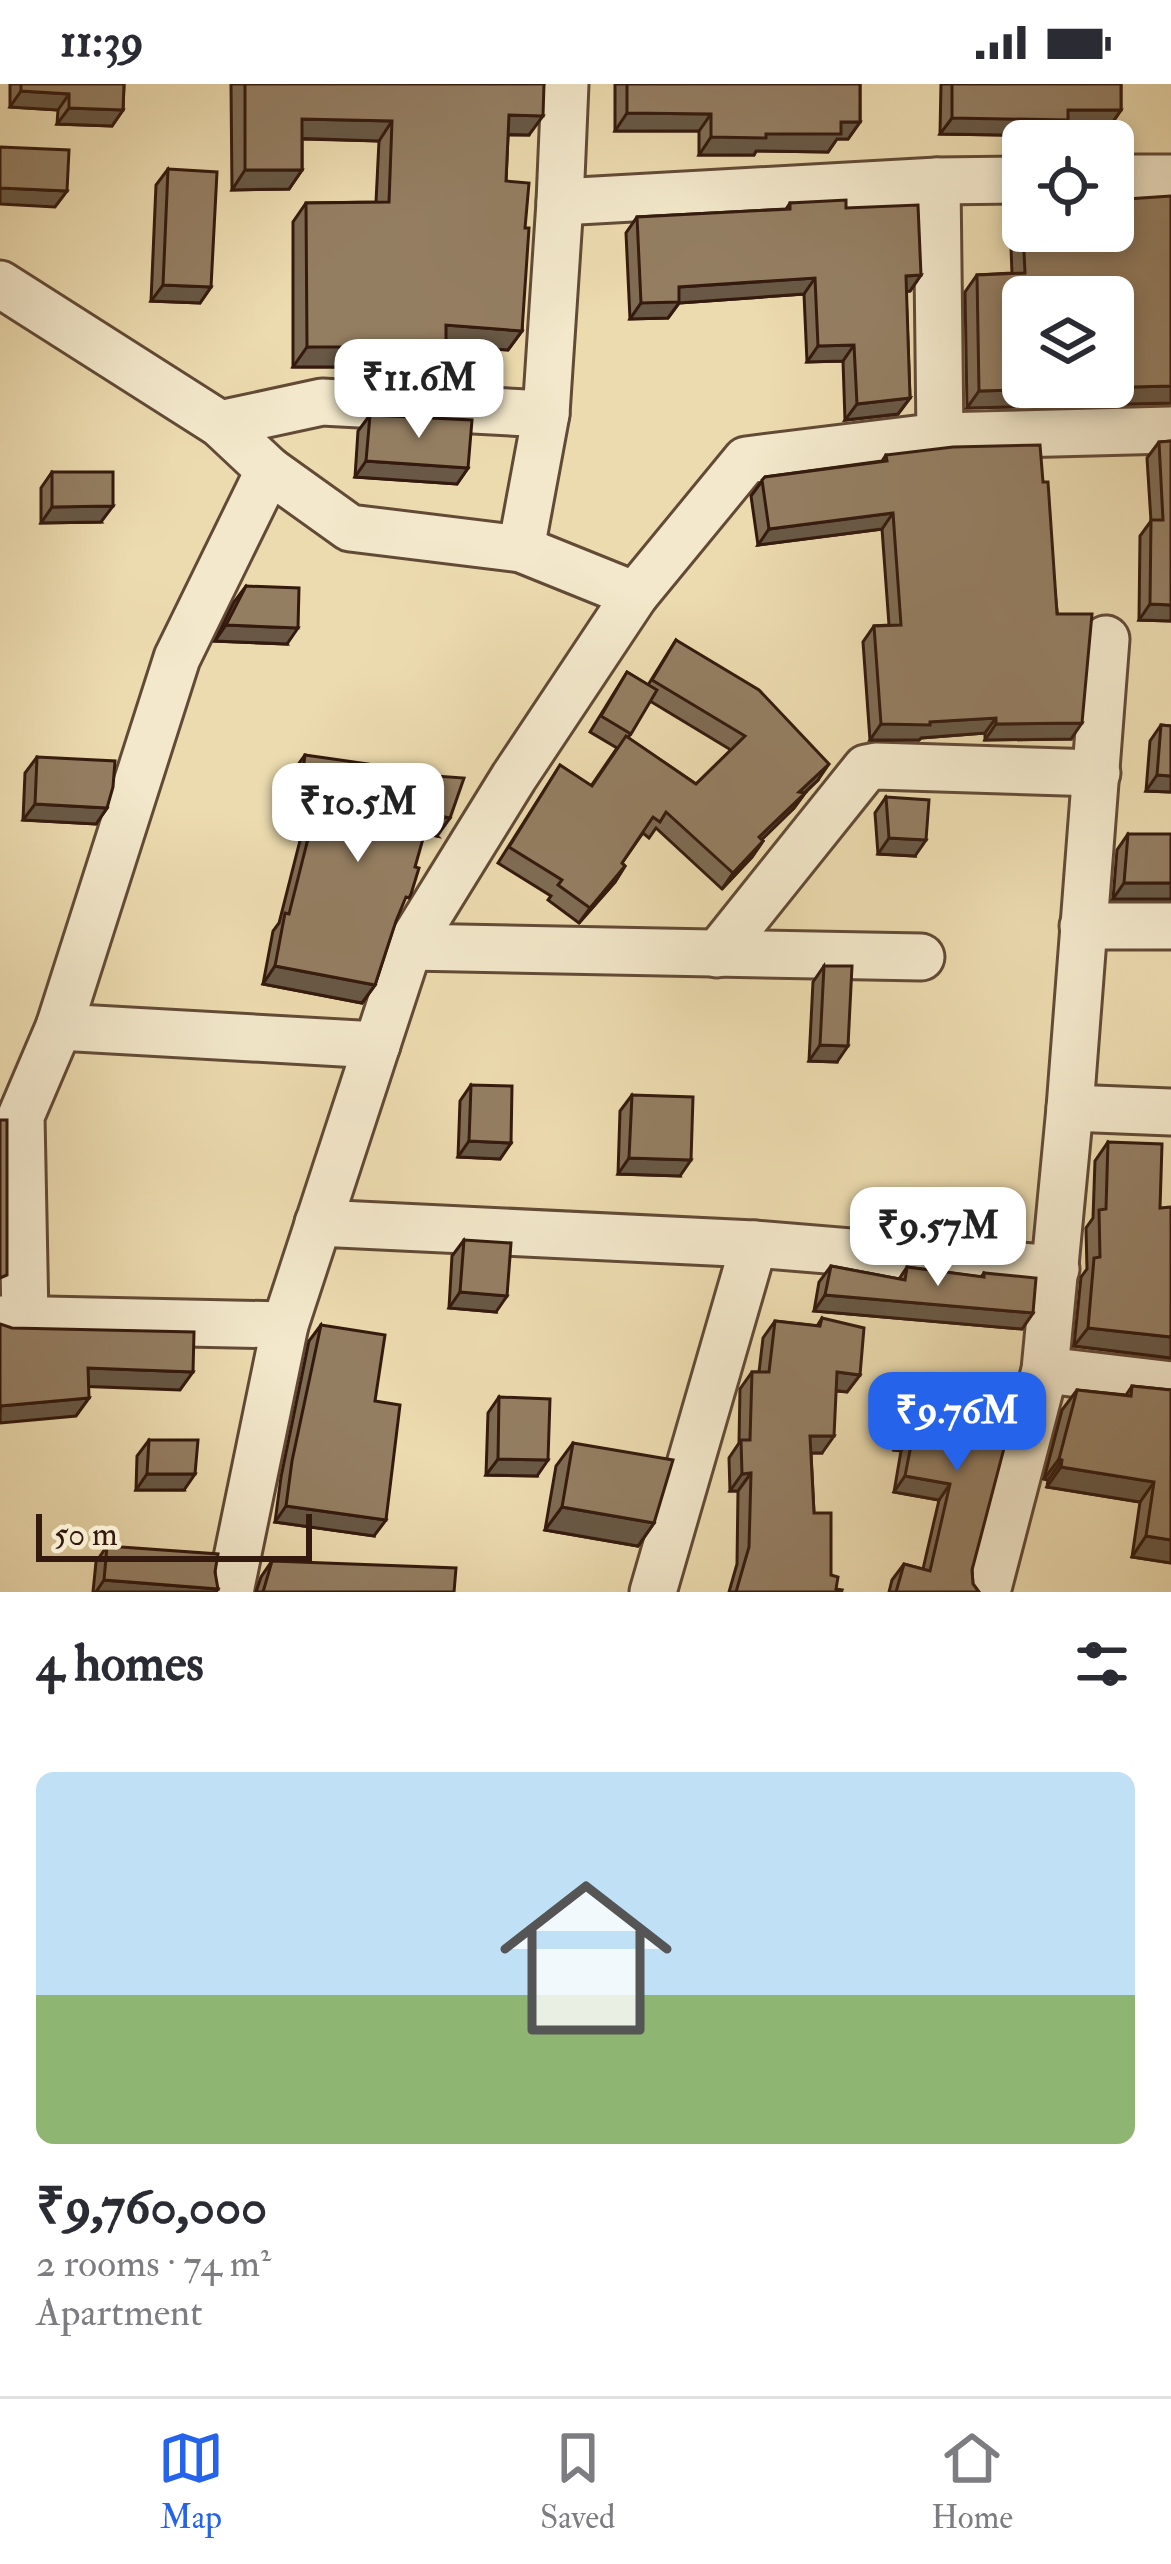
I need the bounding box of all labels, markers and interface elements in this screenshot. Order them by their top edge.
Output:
text: 11:39 [60,14,144,70]
map controls [1002,120,1134,408]
button: locate [1002,120,1134,252]
button: layers [1002,276,1134,408]
pin: ₹11.6M [321,339,517,441]
text: ₹11.6M [361,353,477,402]
pin: ₹10.5M [260,763,456,865]
text: ₹10.5M [299,777,417,826]
pin: ₹9.57M [840,1187,1036,1289]
text: ₹9.57M [877,1201,999,1250]
pin: ₹9.76M [859,1372,1055,1474]
text: ₹9.76M [895,1386,1019,1435]
scale bar [36,1508,312,1561]
text: 50 m [54,1514,118,1555]
icon: filters [1069,1631,1135,1697]
text: 4 homes [36,1632,204,1696]
icon: home [478,1850,694,2066]
text: ₹9,760,000 [36,2175,267,2239]
text: 2 rooms · 74 m² [36,2239,271,2288]
text: Apartment [36,2288,203,2337]
tab: Map [158,2425,224,2538]
tab: Saved [540,2425,615,2538]
tab: Home [931,2425,1013,2538]

